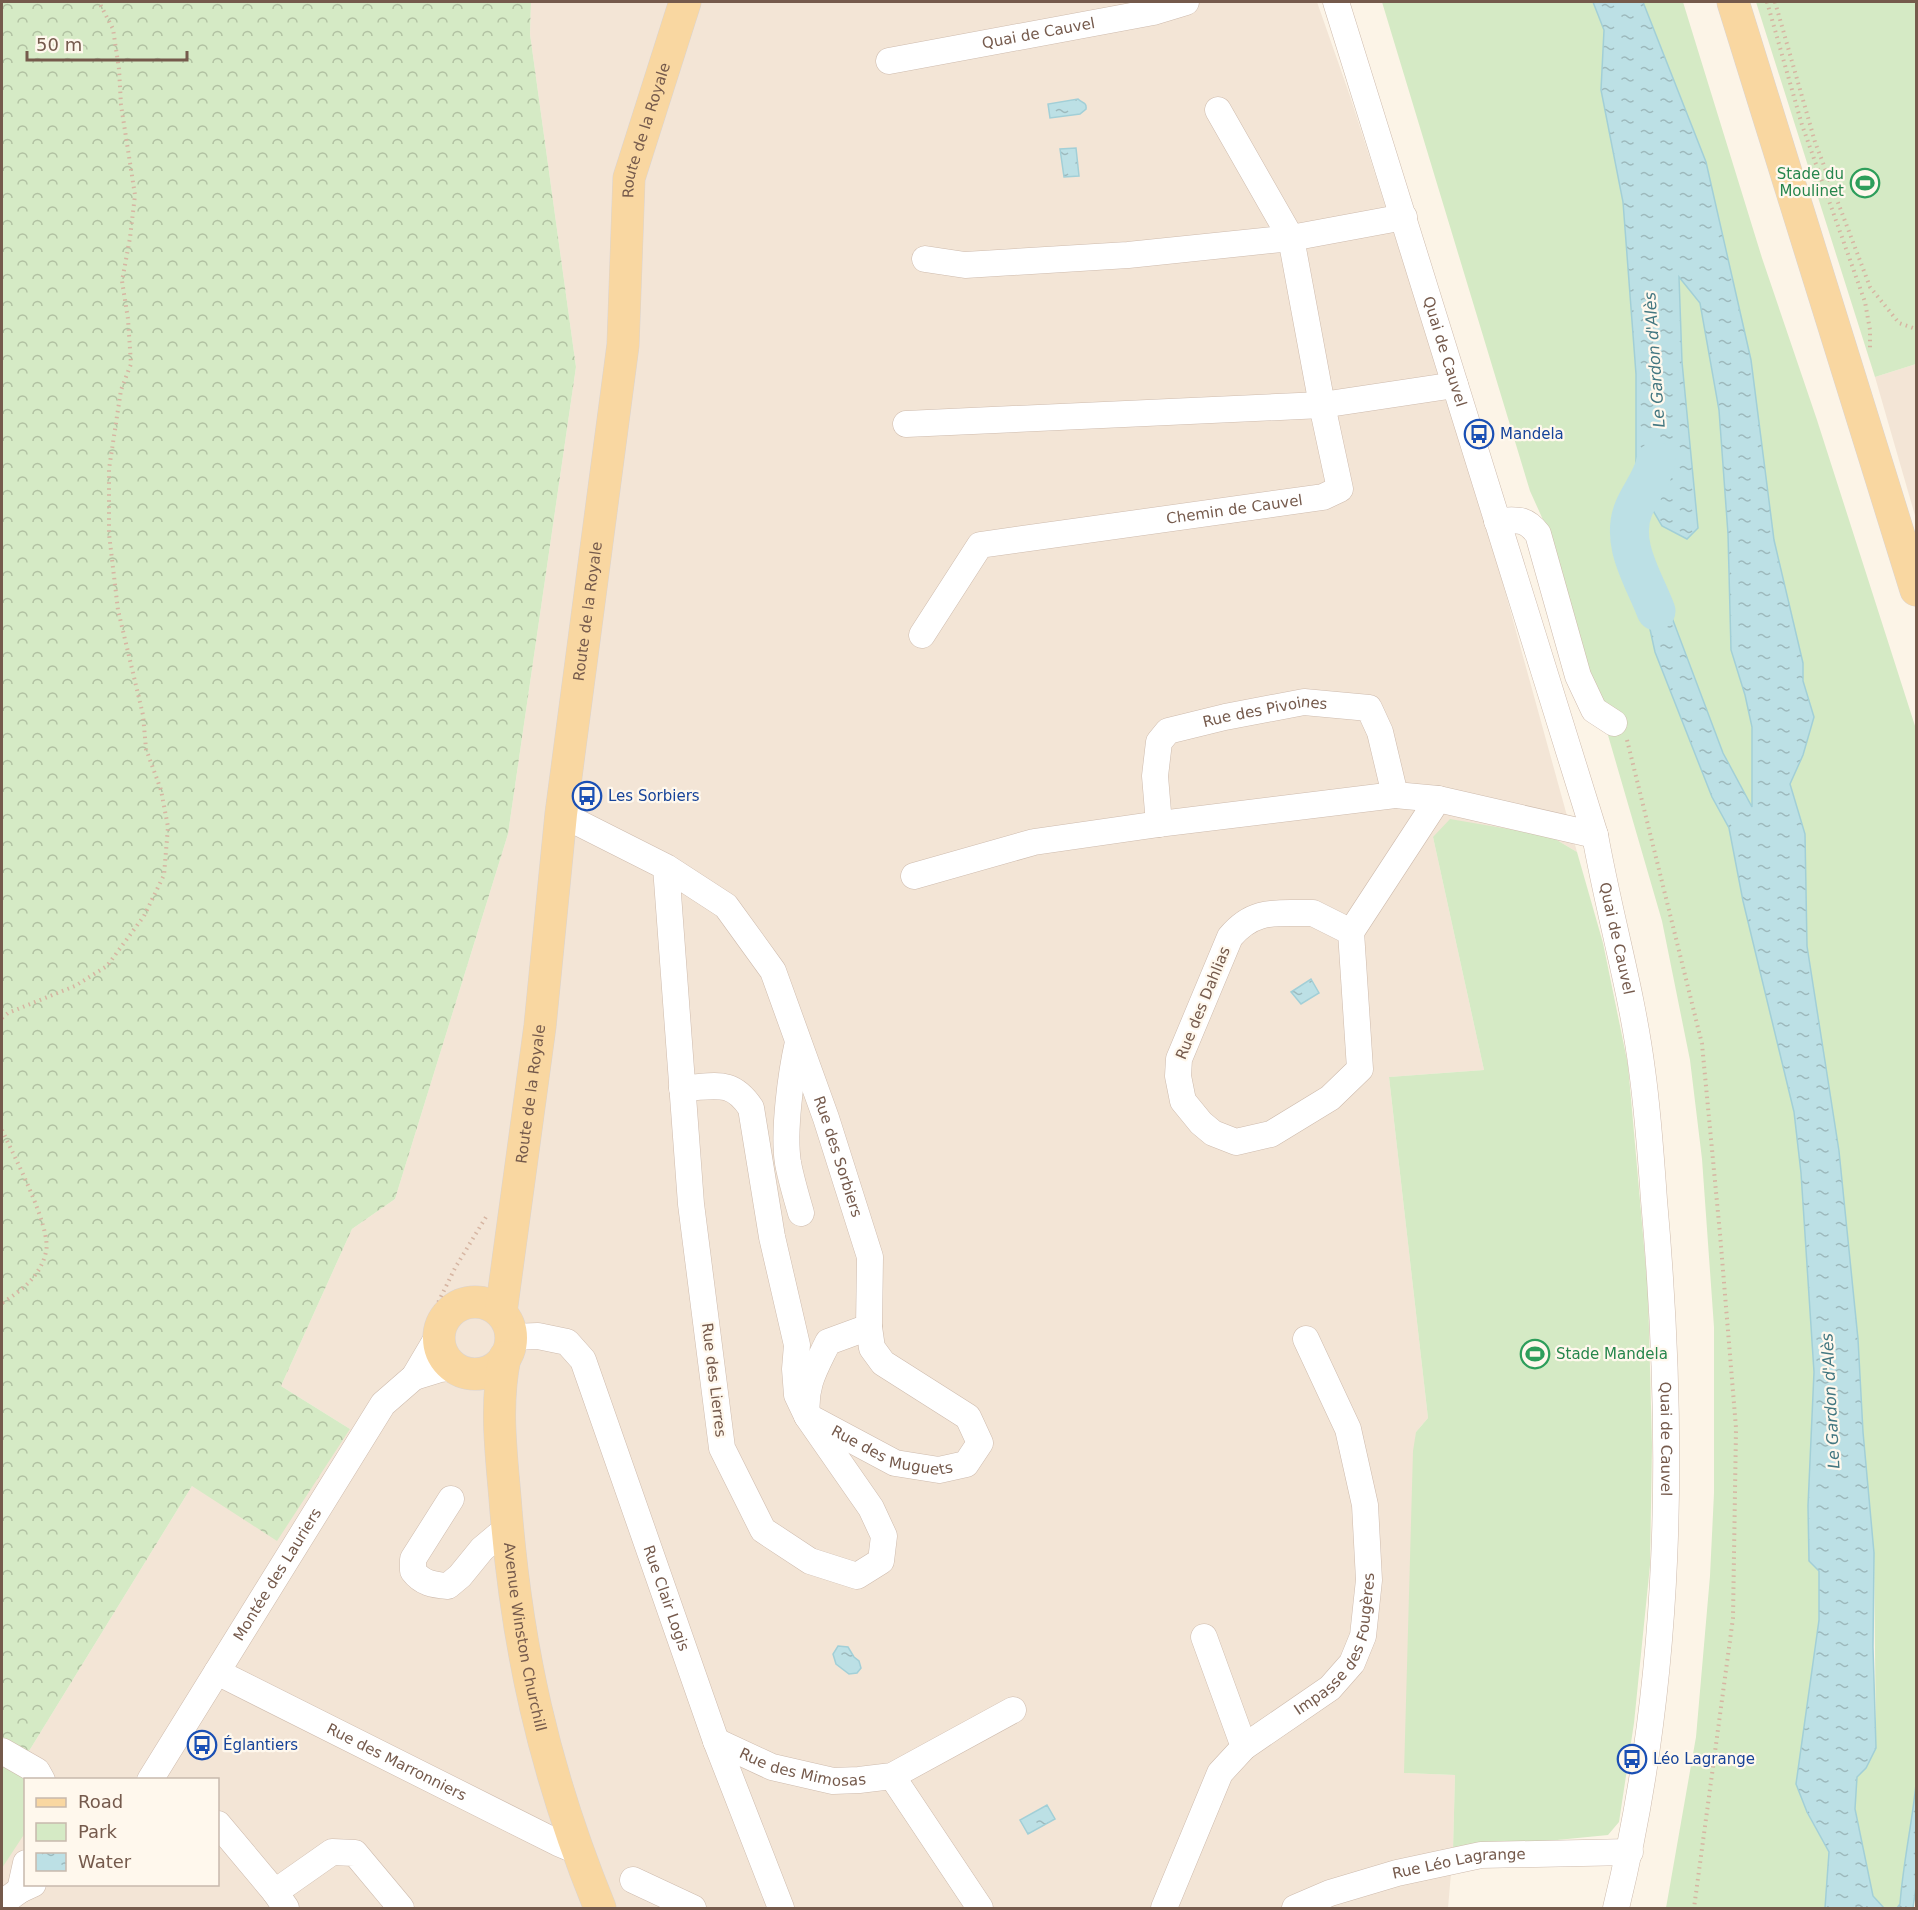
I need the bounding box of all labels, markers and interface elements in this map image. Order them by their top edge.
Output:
street label: Quai de Cauvel [981,14,1096,53]
scale bar [27,24,188,62]
text: 50 m [36,34,82,55]
street label: Route de la Royale [619,61,674,198]
place label: Stade du Moulinet [1777,165,1844,200]
sports icon: Stade du Moulinet [1849,167,1881,199]
water label: Le Gardon d'Alès [1640,292,1669,428]
street label: Quai de Cauvel [1419,294,1470,409]
bus stop icon: Mandela [1463,418,1495,450]
place label: Mandela [1500,425,1564,443]
street label: Chemin de Cauvel [1165,491,1304,528]
street label: Route de la Royale [570,541,606,682]
street label: Rue des Pivoines [1201,693,1328,731]
bus stop icon: Les Sorbiers [571,780,603,812]
place label: Les Sorbiers [608,787,700,805]
street label: Quai de Cauvel [1596,881,1638,996]
street label: Rue des Dahlias [1172,944,1234,1062]
street label: Route de la Royale [512,1023,549,1165]
street label: Rue des Sorbiers [810,1093,866,1220]
street label: Rue des Lierres [698,1322,730,1438]
water label: Le Gardon d'Alès [1817,1333,1844,1469]
sports icon: Stade Mandela [1519,1338,1551,1370]
place label: Stade Mandela [1556,1345,1668,1363]
street label: Quai de Cauvel [1656,1381,1675,1496]
street label: Rue des Muguets [828,1422,955,1479]
street label: Montée des Lauriers [230,1504,325,1644]
street label: Avenue Winston Churchill [500,1542,550,1733]
street label: Rue Clair Logis [639,1543,693,1654]
street label: Impasse des Fougères [1291,1572,1378,1719]
street label: Rue des Marronniers [324,1719,470,1805]
bus stop icon: Églantiers [186,1729,218,1761]
place label: Églantiers [223,1735,298,1754]
bus stop icon: Léo Lagrange [1616,1743,1648,1775]
street label: Rue des Mimosas [736,1744,867,1790]
place label: Léo Lagrange [1653,1750,1755,1768]
legend [24,1778,219,1886]
text: Road [78,1791,123,1812]
text: Park [78,1821,117,1842]
street label: Rue Léo Lagrange [1391,1845,1526,1883]
text: Water [78,1851,132,1872]

